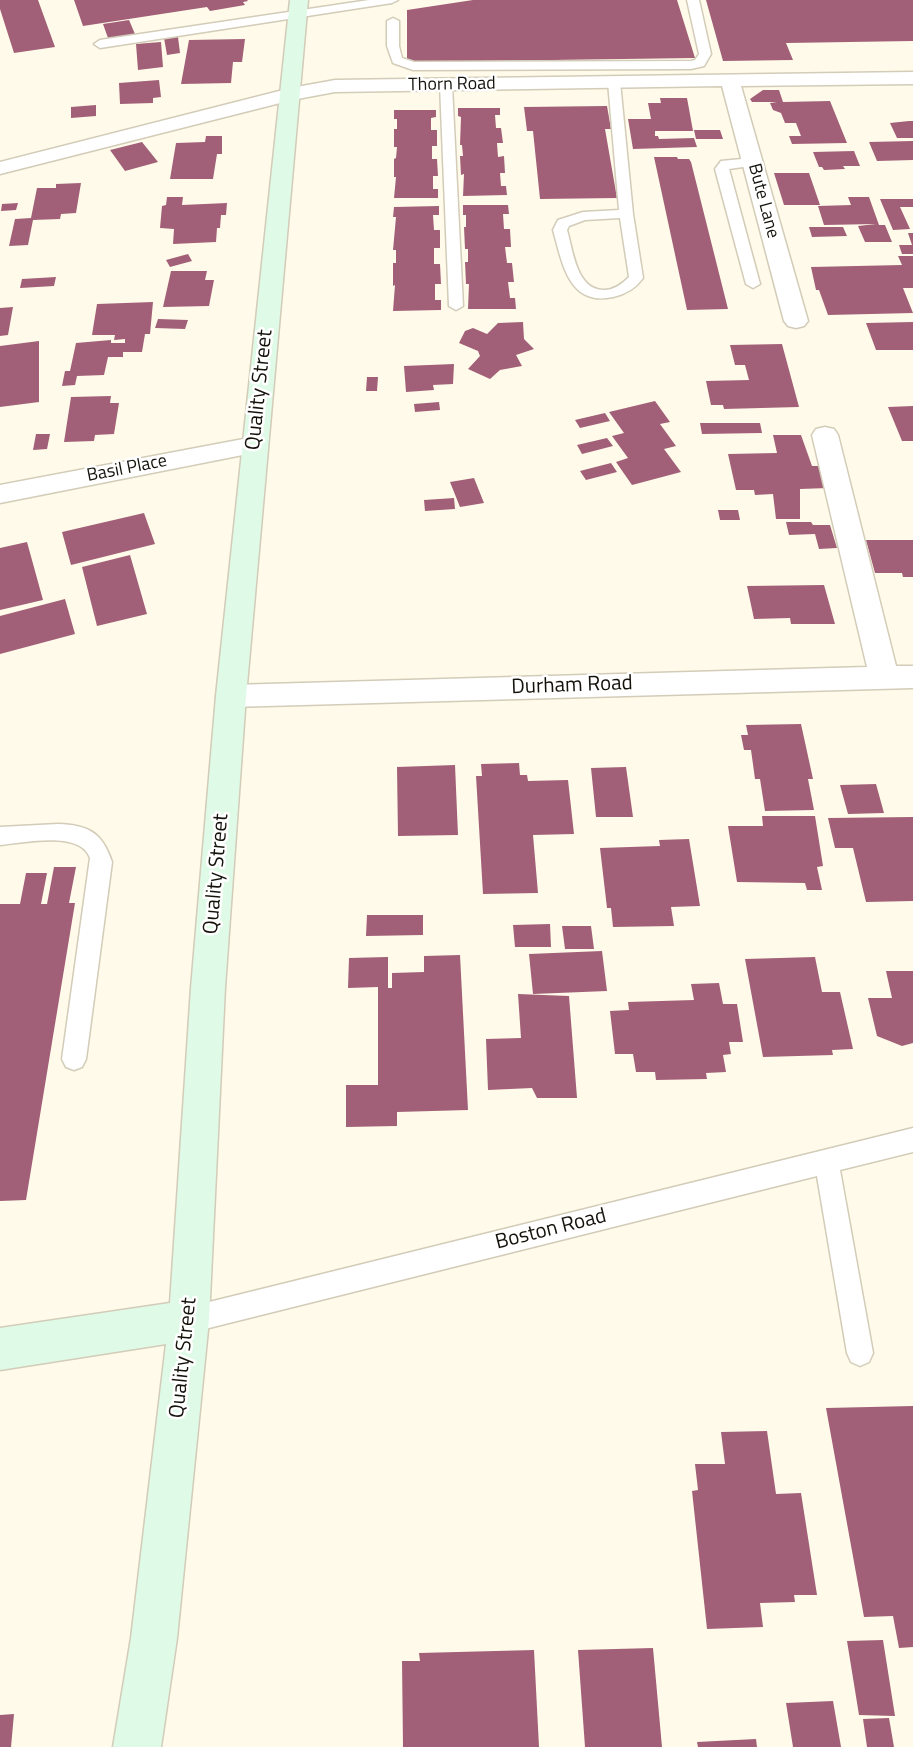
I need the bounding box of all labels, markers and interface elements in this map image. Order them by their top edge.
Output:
street label: Thorn Road [408,73,496,97]
street label: Bute Lane [743,161,783,241]
street label: Quality Street [241,328,279,452]
street label: Basil Place [85,451,169,487]
street label: Durham Road [511,671,633,701]
street label: Quality Street [199,813,235,935]
street label: Boston Road [493,1204,609,1256]
street label: Quality Street [165,1296,203,1420]

